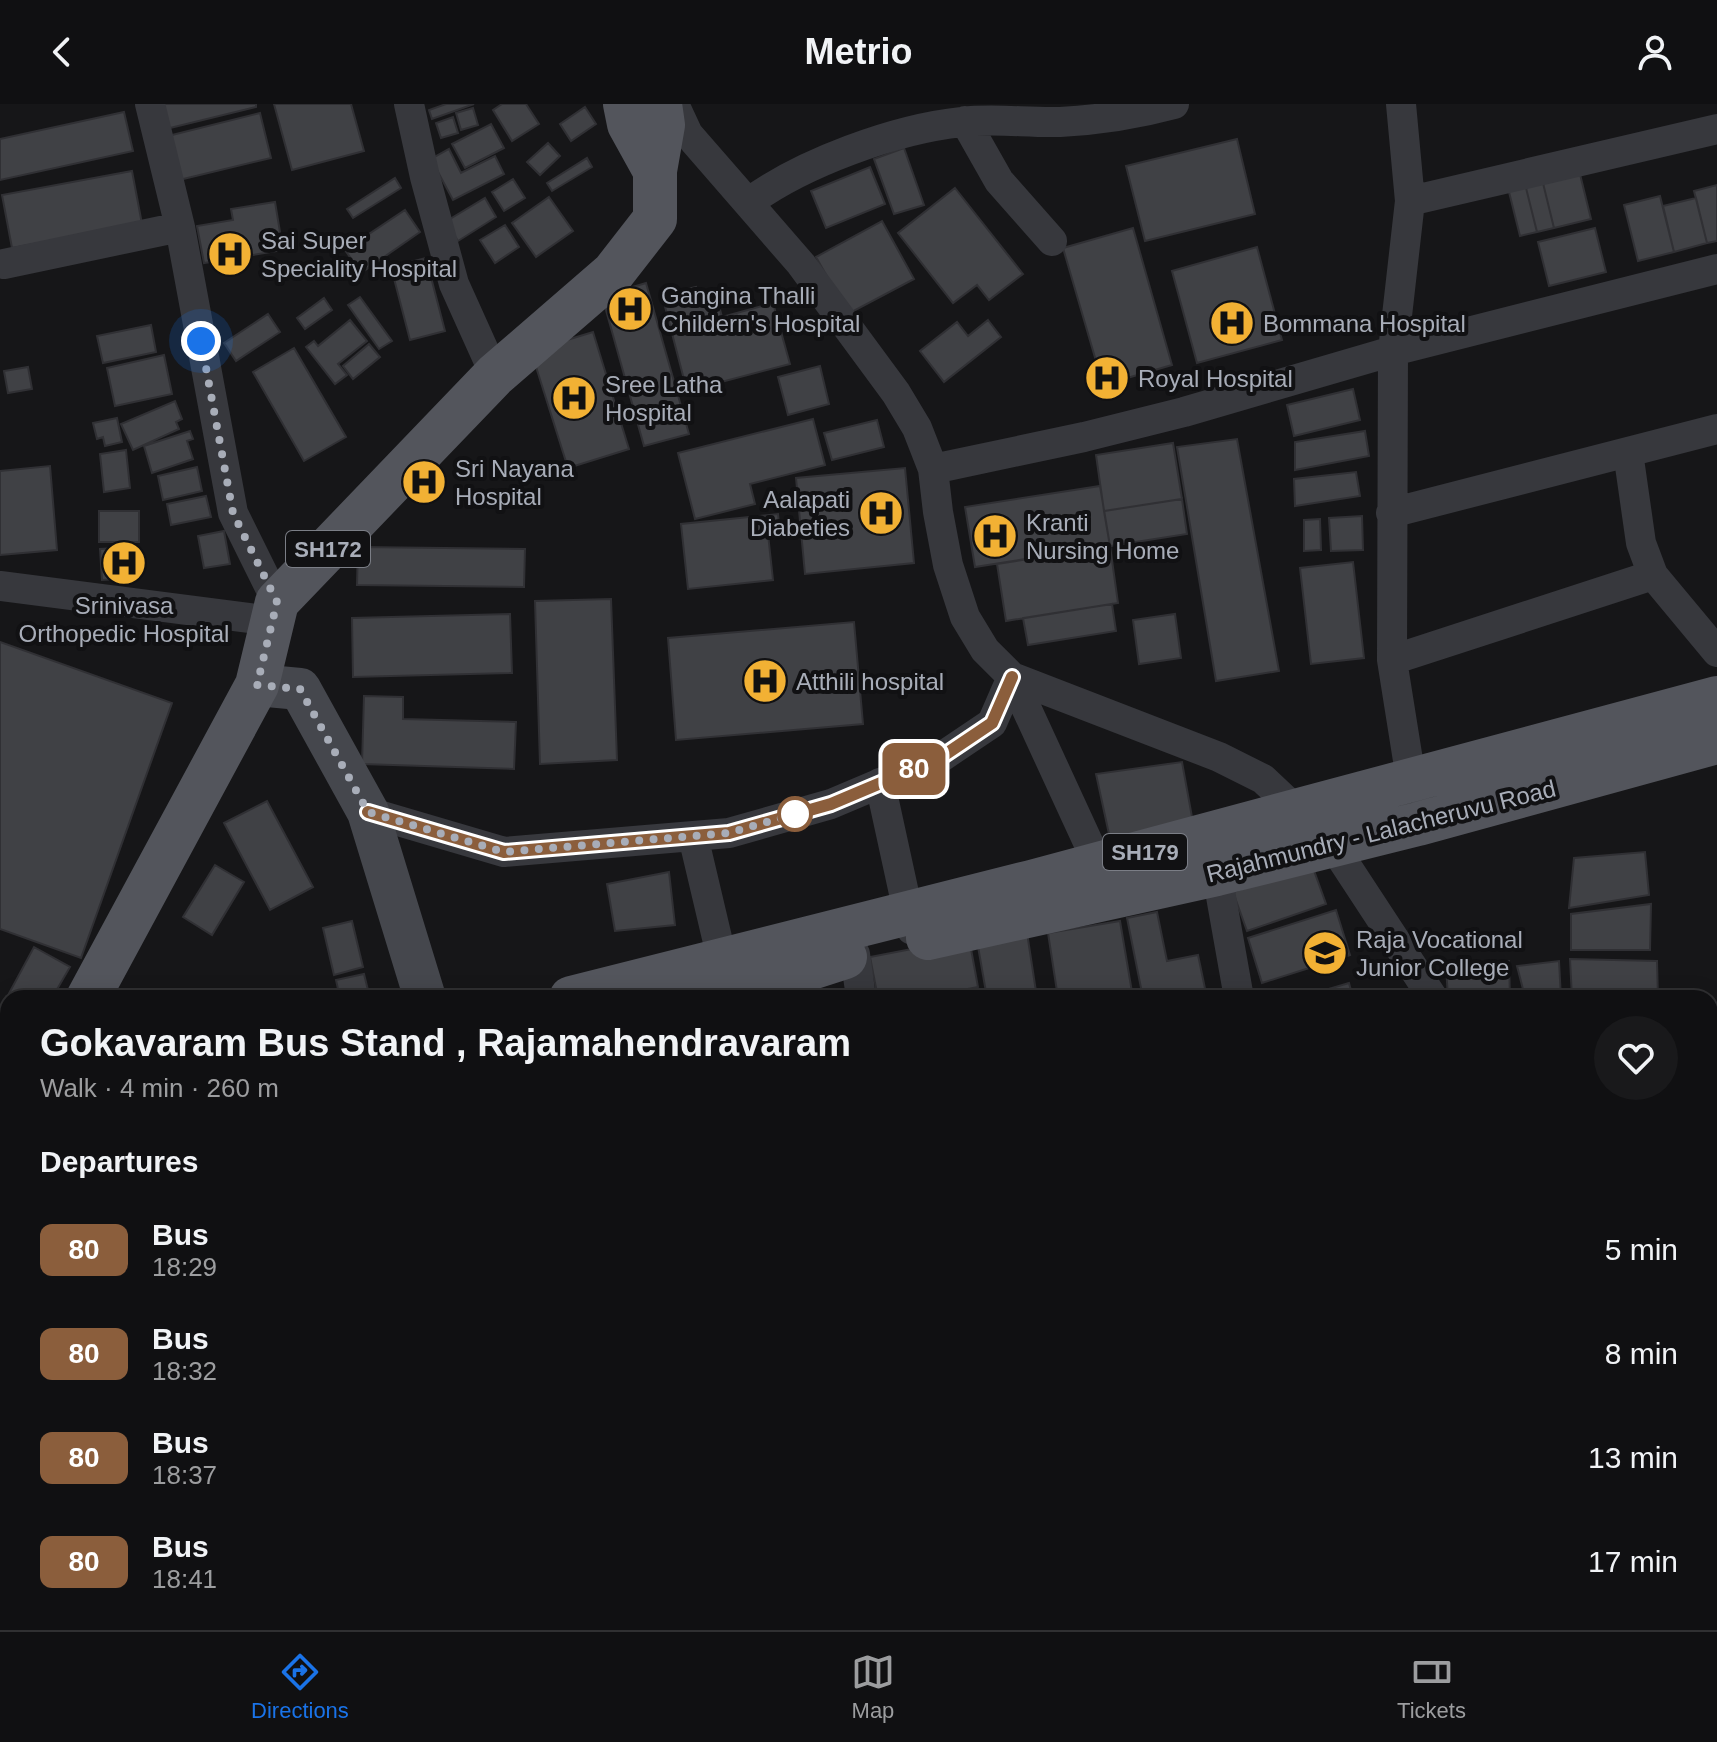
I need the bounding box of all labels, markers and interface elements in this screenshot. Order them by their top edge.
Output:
icon: back [40,30,84,74]
icon: person [1633,30,1677,74]
text: Metrio [805,31,913,72]
place label: Sai Super Speciality Hospital [261,227,457,282]
hospital icon: Sai Super Speciality Hospital [206,230,254,278]
place label: Gangina Thalli Childern's Hospital [661,282,860,337]
hospital icon: Gangina Thalli Childern's Hospital [606,285,654,333]
hospital icon: Bommana Hospital [1208,299,1256,347]
place label: Bommana Hospital [1263,310,1466,337]
your location [181,321,221,361]
hospital icon: Royal Hospital [1083,354,1131,402]
place label: Royal Hospital [1138,365,1293,392]
place label: Sree Latha Hospital [605,371,723,426]
hospital icon: Sree Latha Hospital [550,374,598,422]
place label: Sri Nayana Hospital [455,455,574,510]
hospital icon: Sri Nayana Hospital [400,458,448,506]
place label: Aalapati Diabeties [750,486,850,541]
hospital icon: Aalapati Diabeties [857,489,905,537]
place label: Kranti Nursing Home [1026,509,1179,564]
hospital icon: Kranti Nursing Home [971,512,1019,560]
road number: SH172 [286,531,370,567]
hospital icon: Srinivasa Orthopedic Hospital [100,539,148,587]
place label: Srinivasa Orthopedic Hospital [19,592,229,647]
hospital icon: Atthili hospital [741,657,789,705]
place label: Atthili hospital [796,668,944,695]
line badge: 80 [878,743,950,795]
text: 80 [898,753,930,784]
street label: Rajahmundry - Lalacheruvu Road [1204,774,1558,888]
unlabelled marker [778,797,812,831]
road number: SH179 [1103,834,1187,870]
place label: Raja Vocational Junior College [1356,926,1523,981]
school or university icon: Raja Vocational Junior College [1301,929,1349,977]
button: heart [1594,1016,1678,1100]
text: Gokavaram Bus Stand , Rajamahendravaram [40,1022,851,1064]
text: Walk · 4 min · 260 m [40,1073,279,1103]
text: Departures [40,1145,198,1178]
text: Bus [152,1218,209,1251]
text: 5 min [1605,1233,1678,1266]
text: 80 [68,1234,100,1265]
text: 18:29 [152,1252,217,1282]
text: Bus [152,1322,209,1355]
text: 8 min [1605,1337,1678,1370]
text: 80 [68,1338,100,1369]
text: 18:32 [152,1356,217,1386]
text: Bus [152,1426,209,1459]
text: 13 min [1588,1441,1678,1474]
text: 80 [68,1442,100,1473]
text: 18:37 [152,1460,217,1490]
text: Bus [152,1530,209,1563]
text: 17 min [1588,1545,1678,1578]
text: 80 [68,1546,100,1577]
text: 18:41 [152,1564,217,1594]
tab: Directions [251,1650,349,1724]
tab: Map [851,1650,895,1724]
tab: Tickets [1397,1650,1466,1724]

